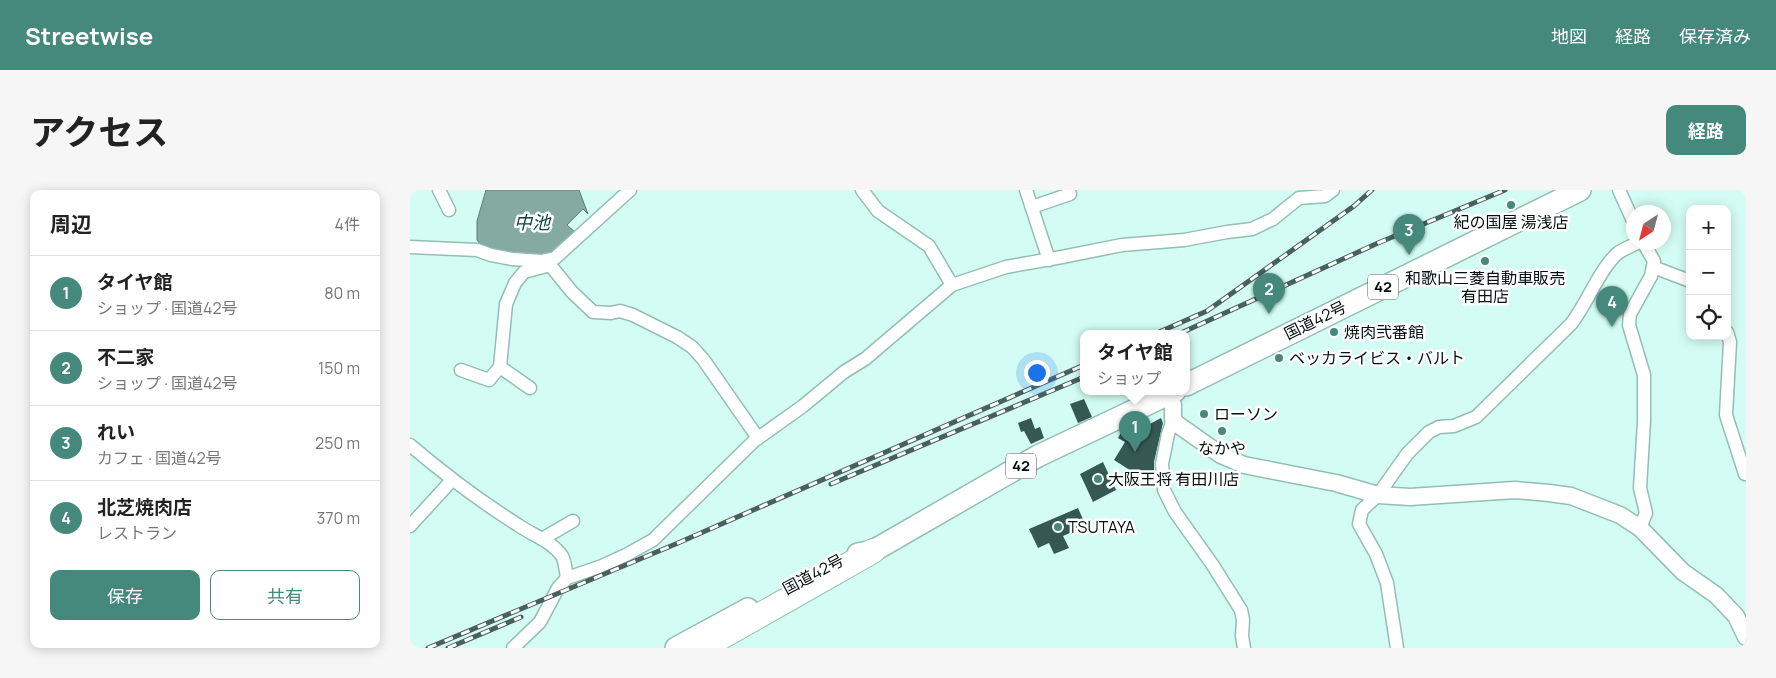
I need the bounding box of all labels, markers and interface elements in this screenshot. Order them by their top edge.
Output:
text: Streetwise [25,19,153,52]
text: 地図 [1551,24,1587,48]
text: 経路 [1615,24,1651,48]
text: 保存済み [1679,24,1751,48]
button: 経路 [1666,105,1746,155]
text: アクセス [30,108,168,156]
marker: 紀の国屋 湯浅店 [1505,199,1517,211]
north arrow [1626,205,1671,250]
map controls [1686,205,1731,340]
button: + [1686,205,1731,250]
text: 周辺 [50,210,92,238]
water label: 中池 [514,210,552,234]
place label: 紀の国屋 湯浅店 [1453,211,1569,233]
text: 4件 [335,213,360,235]
pin: 3 [1393,214,1425,255]
button: − [1686,250,1731,295]
marker: 和歌山三菱自動車販売 有田店 [1479,255,1491,267]
place label: 和歌山三菱自動車販売 有田店 [1405,267,1565,307]
text: タイヤ館 [97,269,172,295]
pin: 2 [1253,273,1285,314]
road number: 42 [1368,274,1398,300]
text: 1 [62,282,70,304]
text: 80 m [324,282,360,304]
pin: 4 [1596,286,1628,327]
button: locate [1686,295,1731,340]
street label: 国道42号 [1280,296,1350,344]
text: ショップ · 国道42号 [97,297,238,319]
place label: 焼肉弐番館 [1344,321,1424,343]
marker: 焼肉弐番館 [1328,326,1340,338]
popup [1080,330,1190,395]
text: タイヤ館 [1097,339,1173,365]
text: 不二家 [97,344,154,370]
place label: ベッカライビス・バルト [1289,347,1465,369]
marker: ベッカライビス・バルト [1273,352,1285,364]
text: 2 [61,357,71,379]
text: 150 m [318,357,360,379]
your location [1024,360,1050,386]
text: ショップ [1097,367,1161,389]
text: ショップ · 国道42号 [97,372,238,394]
place label: ローソン [1214,403,1278,425]
marker: ローソン [1198,408,1210,420]
pin: 1 [1119,411,1151,452]
text: れい [97,419,135,445]
marker: なかや [1216,425,1228,437]
text: 3 [61,432,71,454]
text: 250 m [315,432,360,454]
place label: なかや [1198,437,1246,459]
text: カフェ · 国道42号 [97,447,222,469]
road number: 42 [1006,454,1036,478]
place label: 大阪王将 有田川店 [1108,468,1239,490]
marker: 大阪王将 有田川店 [1092,473,1104,485]
text: 北芝焼肉店 [97,494,192,520]
text: 4 [61,507,71,529]
text: 370 m [317,507,360,529]
place label: TSUTAYA [1068,516,1135,538]
marker: TSUTAYA [1052,521,1064,533]
text: レストラン [97,522,177,544]
street label: 国道42号 [778,549,848,599]
button: 保存 [50,570,200,620]
button: 共有 [210,570,360,620]

